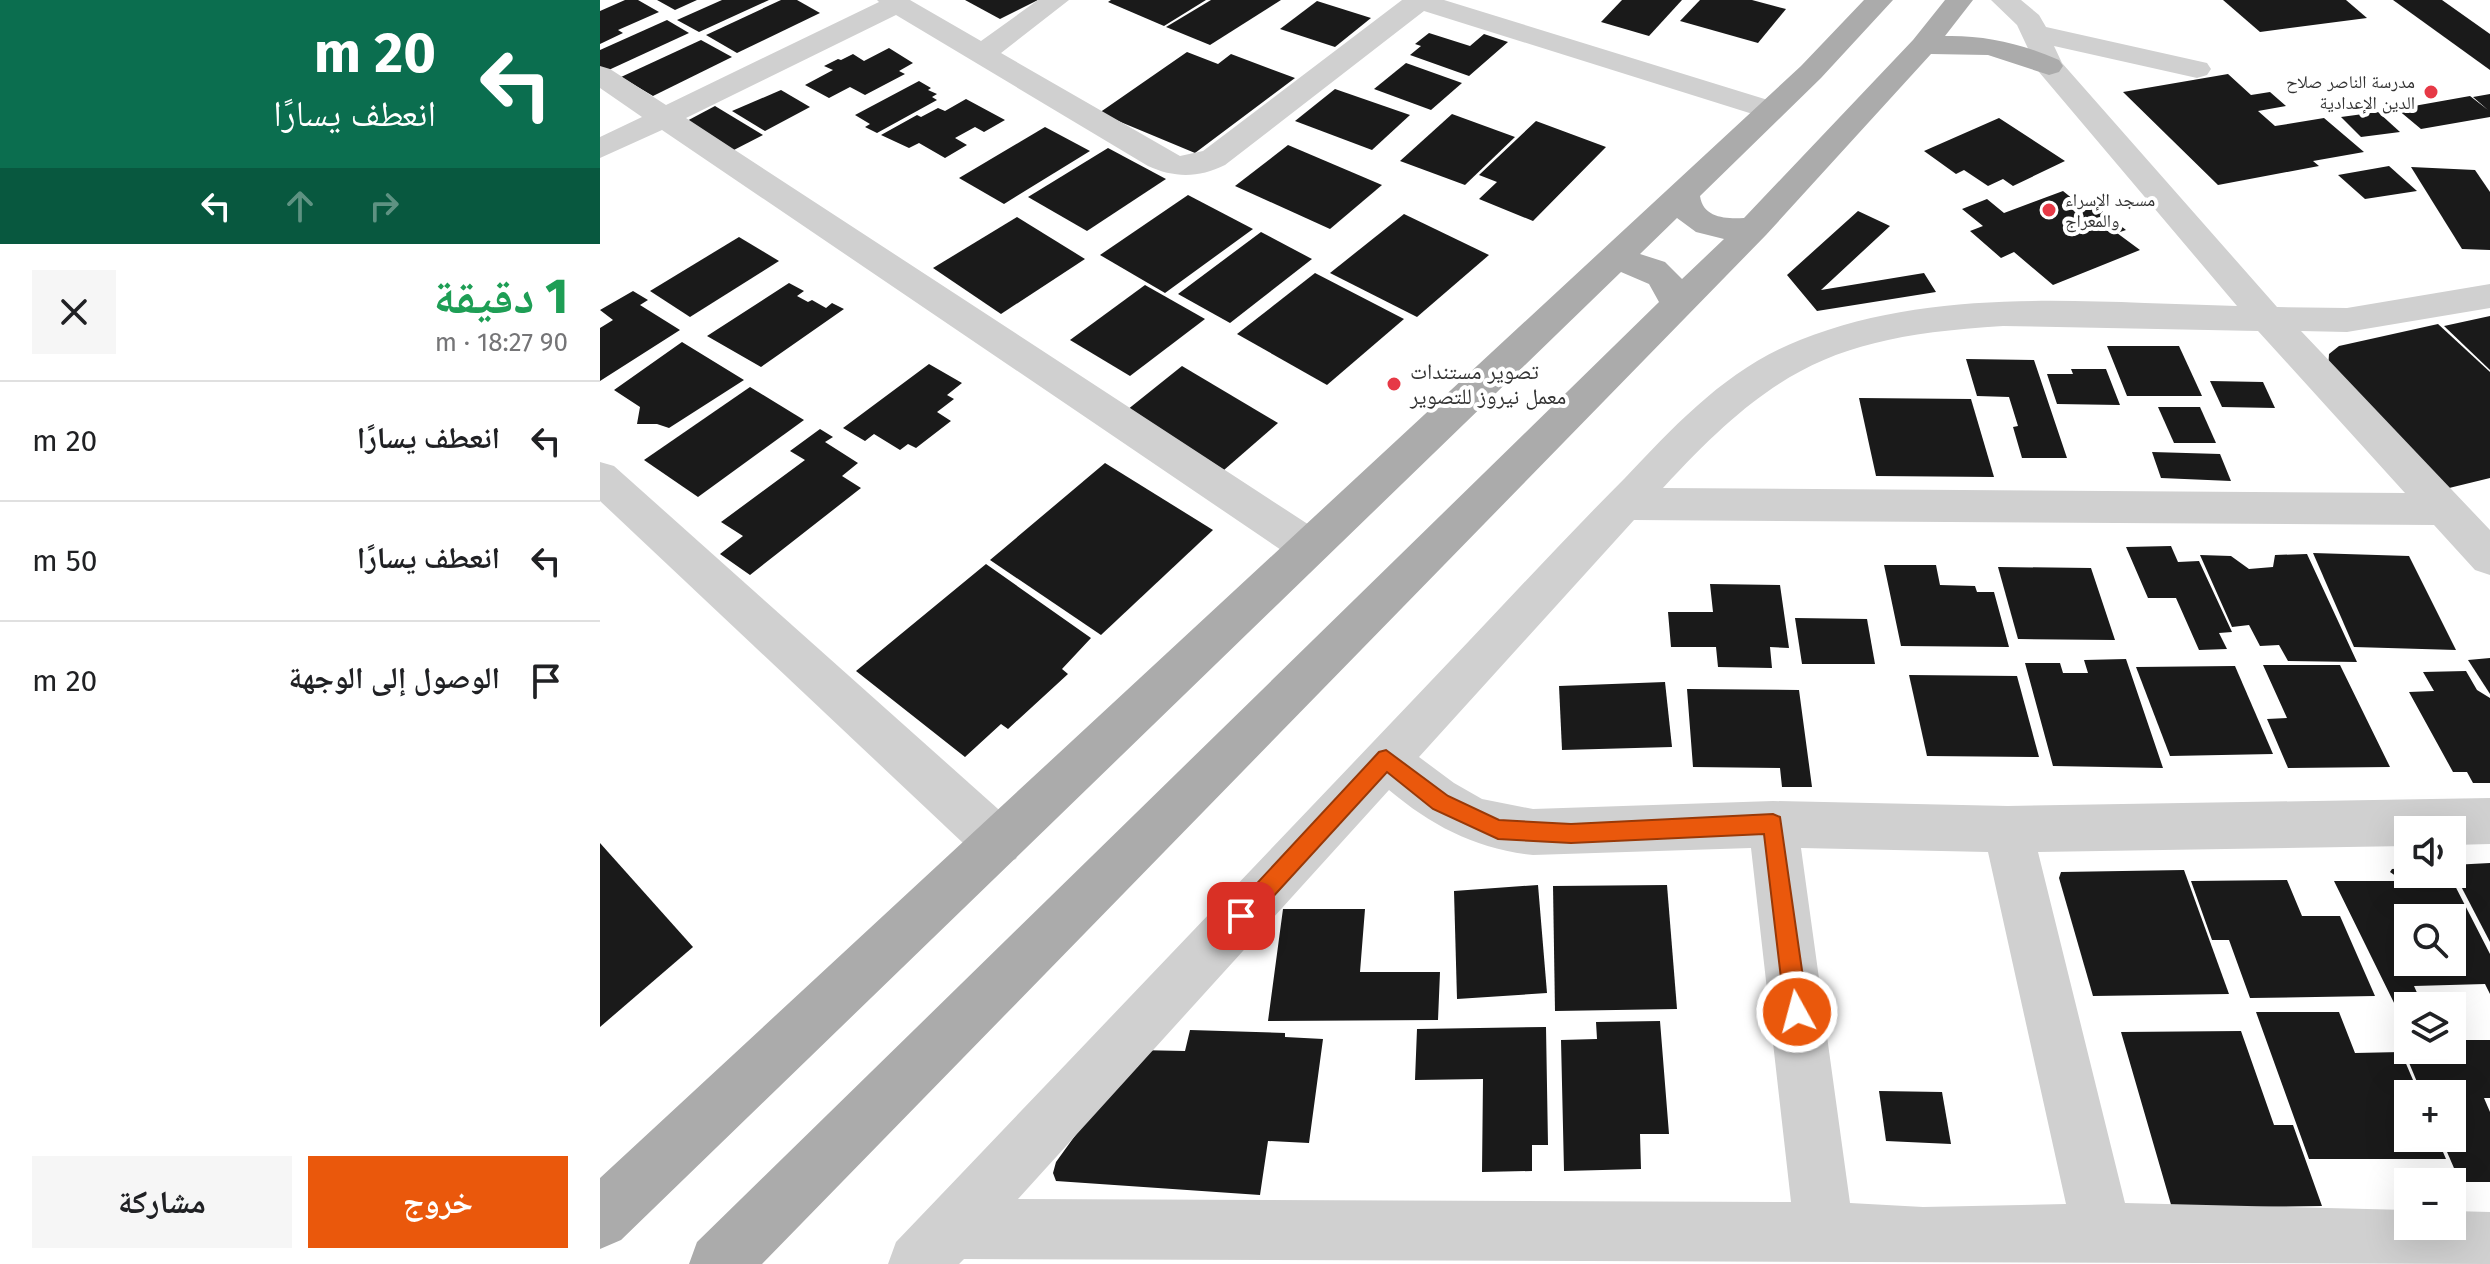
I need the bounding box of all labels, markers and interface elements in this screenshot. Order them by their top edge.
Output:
text: 20 m [314,20,436,87]
icon: left [464,32,568,136]
place label: مدرسة الناصر صلاح الدين الإعدادية [2286,71,2415,114]
marker: مدرسة الناصر صلاح الدين الإعدادية [2422,83,2440,101]
text: انعطف يسارًا [273,92,436,136]
icon: left [194,184,238,228]
icon: ahead [278,184,322,228]
icon: right [362,184,406,228]
place label: مسجد الإسراء والمعراج [2065,189,2155,233]
marker: مسجد الإسراء والمعراج [2040,201,2058,219]
text: 1 دقيقة [434,268,568,326]
button: close [32,270,116,354]
text: 90 m · 18:27 [435,327,568,358]
place label: تصوير مستندات معمل نيروز للتصوير [1409,358,1566,410]
marker: تصوير مستندات معمل نيروز للتصوير [1385,375,1403,393]
icon: left [524,419,568,463]
text: انعطف يسارًا [357,420,500,456]
text: 20 m [32,423,97,459]
icon: left [524,539,568,583]
text: انعطف يسارًا [357,540,500,576]
text: 50 m [32,543,97,579]
icon: arrive [524,659,568,703]
text: الوصول إلى الوجهة [289,660,500,696]
text: 20 m [32,663,97,699]
map controls [2394,816,2466,1240]
button: sound [2394,816,2466,888]
pin [1207,882,1275,950]
icon: arrive [1219,894,1263,938]
button: search [2394,904,2466,976]
position arrow [1755,970,1839,1054]
button: layers [2394,992,2466,1064]
button: + [2394,1080,2466,1152]
button: مشاركة [32,1156,292,1248]
button: خروج [308,1156,568,1248]
button: − [2394,1168,2466,1240]

